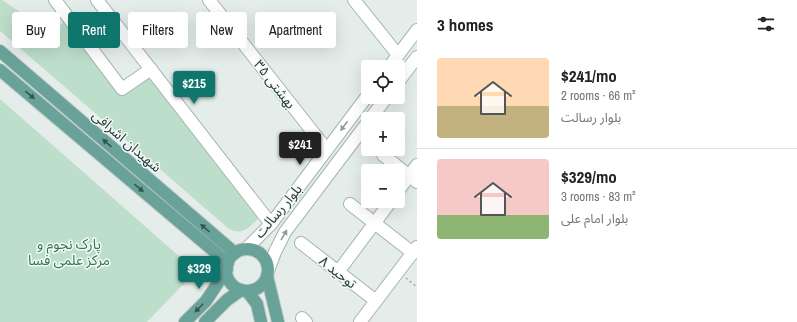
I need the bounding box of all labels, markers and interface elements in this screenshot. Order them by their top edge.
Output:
chip: Buy [12,12,60,48]
chip: Rent [68,12,120,48]
chip: Filters [128,12,188,48]
chip: New [196,12,247,48]
chip: Apartment [255,12,336,48]
text: 3 homes [437,13,494,36]
icon: filters [755,13,777,35]
street label: بهشتی ۳۵ [250,56,300,112]
map controls [361,60,405,208]
button: locate [361,60,405,104]
text: $241/mo [561,64,617,87]
pin: $215 [170,71,218,105]
icon: home [469,74,517,122]
text: $215 [182,75,206,92]
text: 2 rooms · 66 m² [561,87,636,104]
one-way arrow [24,91,35,100]
street label: شهیدان اشرافی [89,106,165,176]
text: بلوار رسالت [561,109,621,126]
button: + [361,112,405,156]
one-way arrow [340,121,349,132]
pin: $241 [276,132,324,166]
text: $241 [288,136,312,153]
one-way arrow [102,139,111,148]
button: − [361,164,405,208]
text: $329/mo [561,165,617,188]
icon: home [469,175,517,223]
street label: بلوار رسالت [250,180,306,242]
one-way arrow [134,184,145,193]
text: 3 rooms · 83 m² [561,188,636,205]
text: بلوار امام علی [561,210,628,227]
one-way arrow [200,223,210,232]
one-way arrow [280,229,287,241]
park label: پارک نجوم و مرکز علمی فسا [28,235,110,269]
street label: توحید ۸ [316,252,360,292]
pin: $329 [175,256,223,290]
text: $329 [187,260,211,277]
one-way arrow [194,303,204,313]

